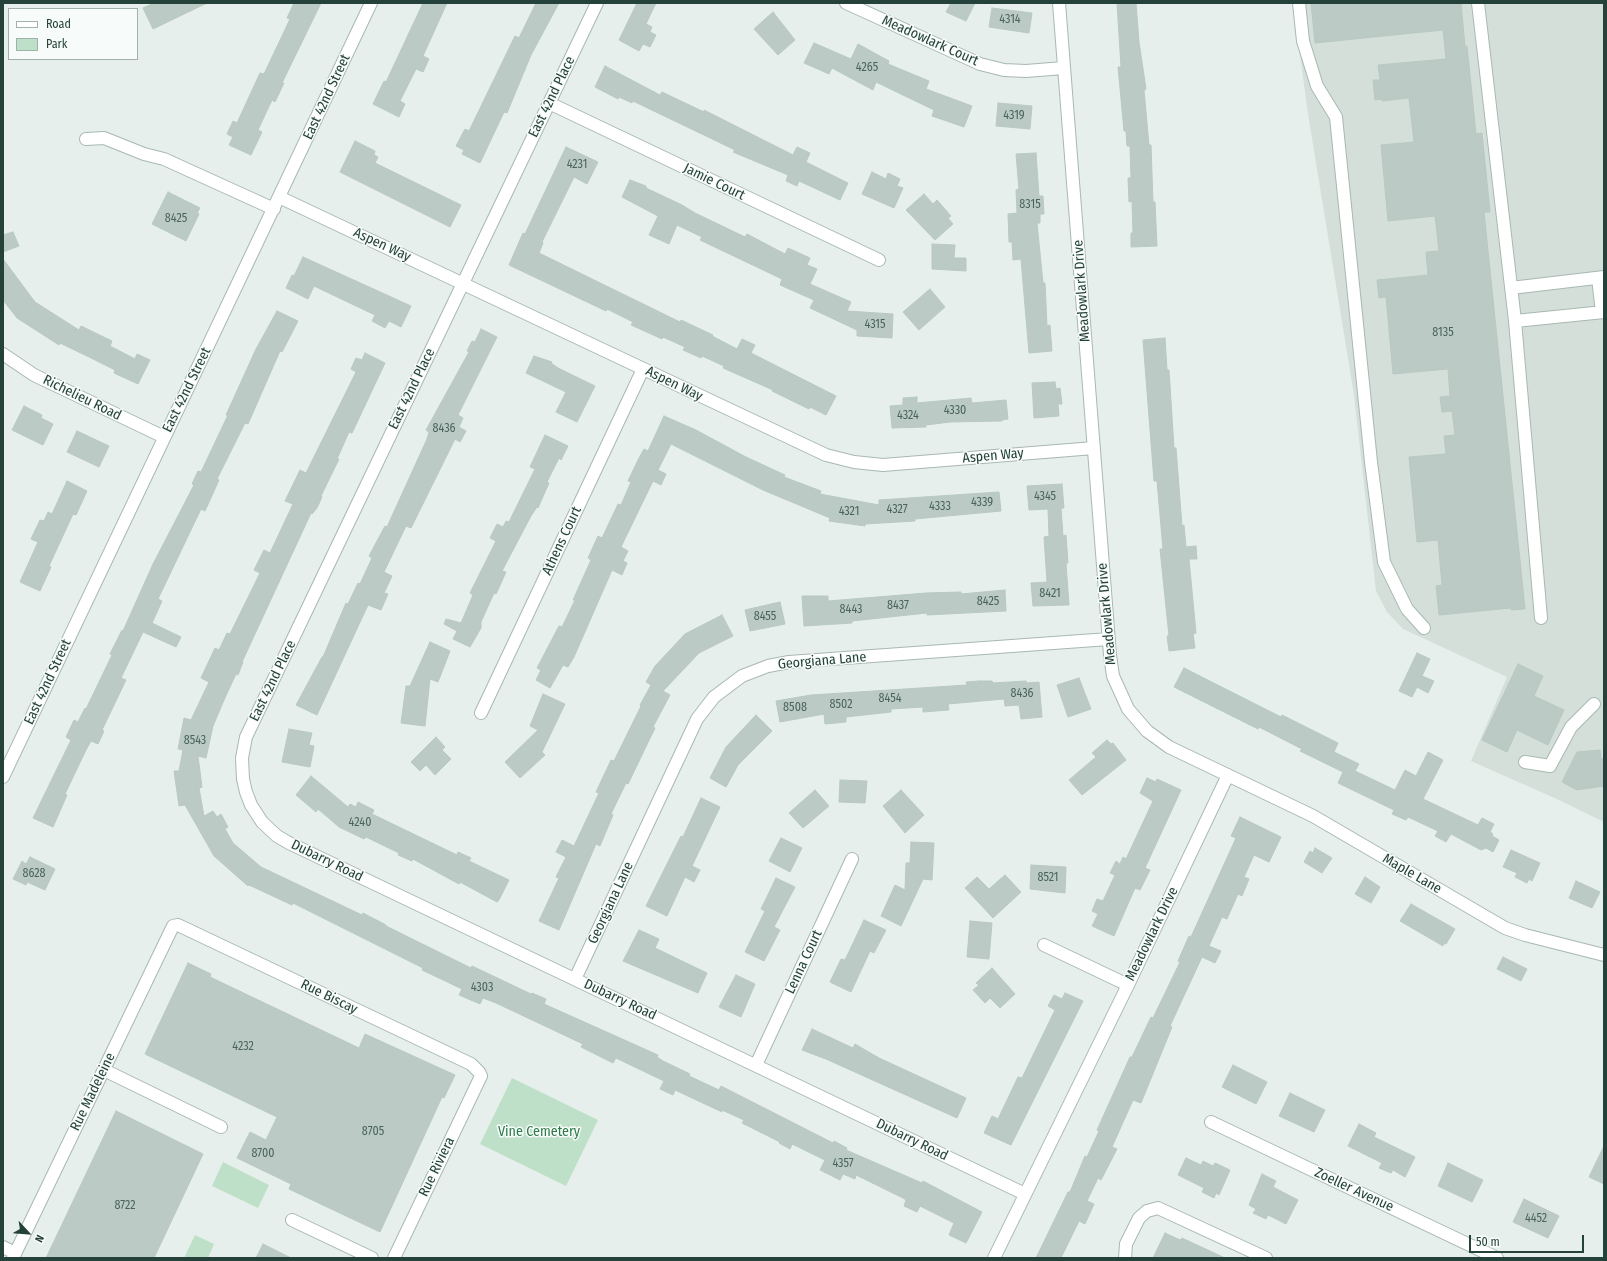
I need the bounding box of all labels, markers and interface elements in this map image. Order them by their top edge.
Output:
legend [8,8,138,60]
street label: Meadowlark Court [879,12,981,70]
house number: 4314 [999,13,1021,27]
text: Road [46,17,71,31]
text: Park [46,37,67,51]
street label: East 42nd Street [300,52,354,142]
street label: East 42nd Place [525,54,579,140]
house number: 4265 [856,61,878,75]
house number: 4319 [1003,109,1025,123]
house number: 4231 [567,158,587,172]
street label: Jamie Court [681,160,747,204]
house number: 8315 [1019,198,1041,212]
house number: 8425 [165,212,187,226]
street label: Aspen Way [351,224,413,266]
street label: Meadowlark Drive [1070,239,1094,343]
house number: 4315 [865,318,885,332]
house number: 8135 [1432,326,1454,340]
street label: East 42nd Street [159,345,215,435]
street label: East 42nd Place [385,346,439,432]
street label: Aspen Way [643,363,705,405]
street label: Richelieu Road [40,372,124,424]
house number: 4330 [944,404,966,418]
house number: 4324 [897,409,919,423]
house number: 8436 [432,422,456,436]
street label: Aspen Way [962,445,1024,467]
house number: 4345 [1034,490,1056,504]
house number: 4339 [971,496,993,510]
house number: 4333 [929,500,951,514]
house number: 4327 [886,503,908,517]
street label: Athens Court [539,504,585,578]
house number: 4321 [839,505,859,519]
street label: Meadowlark Drive [1094,562,1120,666]
house number: 8421 [1039,587,1061,601]
house number: 8425 [977,595,999,609]
house number: 8437 [887,599,909,613]
house number: 8443 [840,603,862,617]
house number: 8455 [754,610,776,624]
street label: East 42nd Street [21,637,75,727]
street label: East 42nd Place [246,638,300,724]
street label: Georgiana Lane [777,649,867,673]
house number: 8436 [1010,687,1034,701]
house number: 8454 [878,692,902,706]
house number: 8502 [830,698,852,712]
house number: 8508 [783,701,807,715]
house number: 8543 [184,734,206,748]
house number: 4240 [349,816,371,830]
street label: Dubarry Road [288,836,366,886]
street label: Maple Lane [1380,850,1444,898]
street label: Georgiana Lane [585,859,637,947]
house number: 8628 [22,867,46,881]
house number: 8521 [1037,871,1059,885]
street label: Meadowlark Drive [1122,884,1182,984]
street label: Lenna Court [782,927,826,997]
street label: Rue Biscay [298,976,360,1018]
street label: Dubarry Road [581,976,659,1024]
house number: 4303 [471,981,493,995]
house number: 4232 [232,1040,254,1054]
street label: Rue Madeleine [67,1050,119,1134]
street label: Dubarry Road [873,1115,951,1165]
park label: Vine Cemetery [498,1124,580,1140]
house number: 8705 [362,1125,384,1139]
street label: Rue Riviera [415,1134,459,1200]
house number: 8700 [251,1147,275,1161]
house number: 4357 [832,1157,854,1171]
street label: Zoeller Avenue [1312,1164,1396,1216]
house number: 8722 [114,1199,136,1213]
house number: 4452 [1525,1212,1547,1226]
north arrow [8,1213,48,1253]
scale bar [1471,1227,1586,1253]
text: N [32,1233,47,1244]
text: 50 m [1476,1235,1500,1249]

